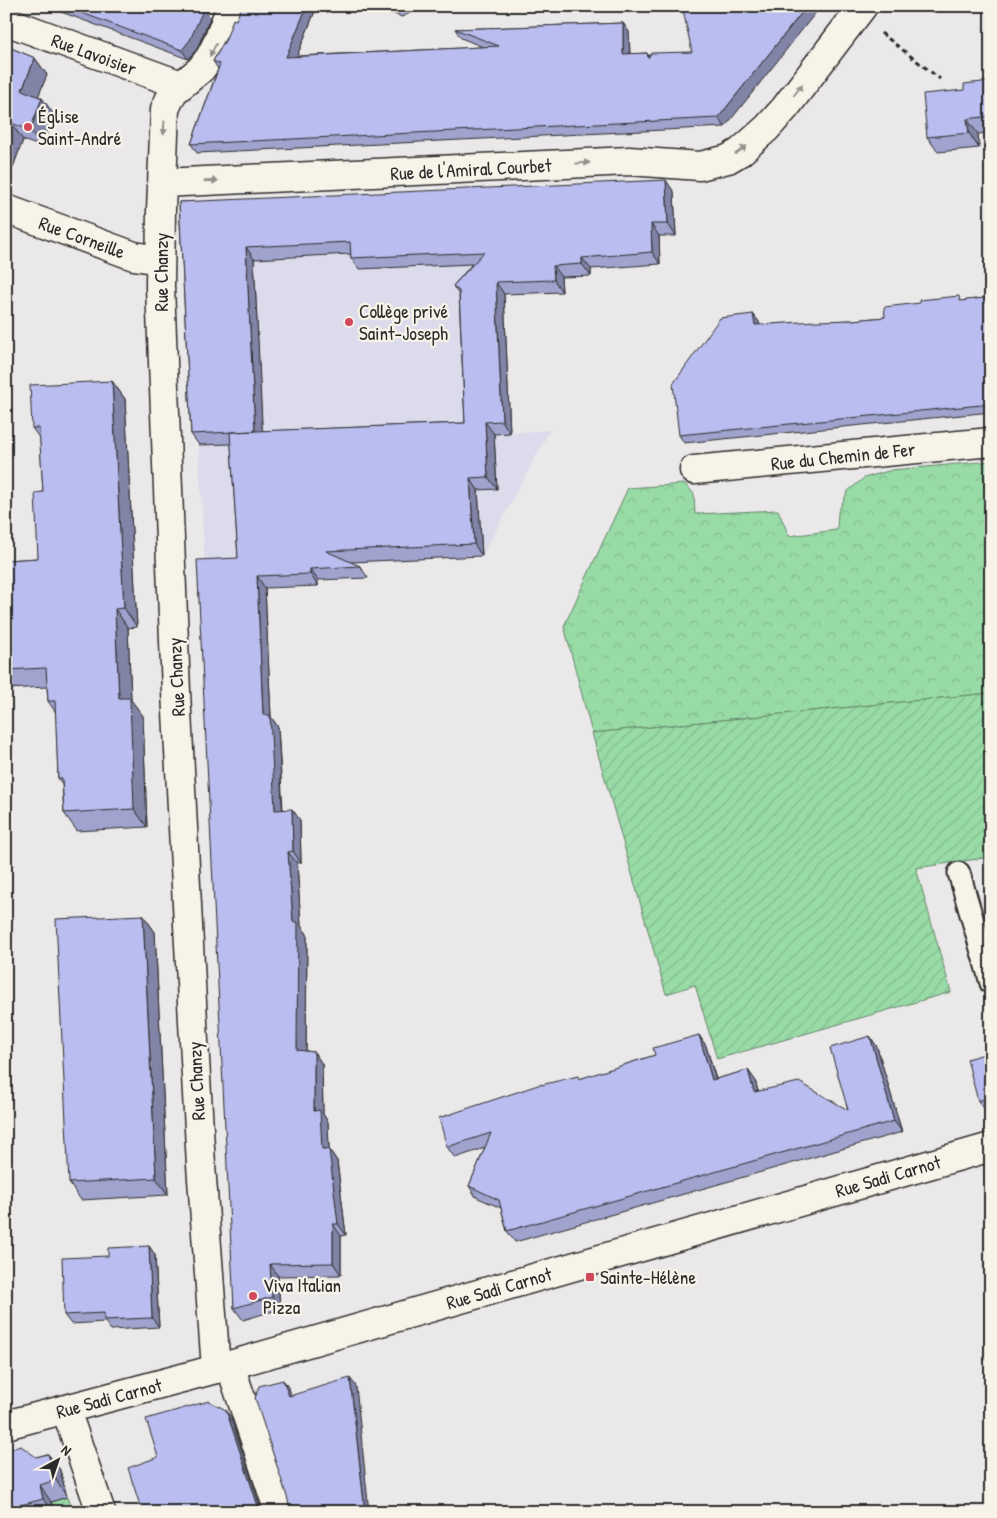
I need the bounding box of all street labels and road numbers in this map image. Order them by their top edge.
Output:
street label: Rue Lavoisier [48,27,141,82]
street label: Rue de l'Amiral Courbet [390,152,553,186]
street label: Rue Corneille [35,209,129,265]
street label: Rue Chanzy [148,233,174,311]
street label: Rue du Chemin de Fer [770,435,917,477]
street label: Rue Chanzy [161,637,191,717]
street label: Rue Chanzy [181,1041,211,1121]
street label: Rue Sadi Carnot [832,1148,944,1203]
street label: Rue Sadi Carnot [443,1260,555,1315]
street label: Rue Sadi Carnot [53,1371,165,1425]

